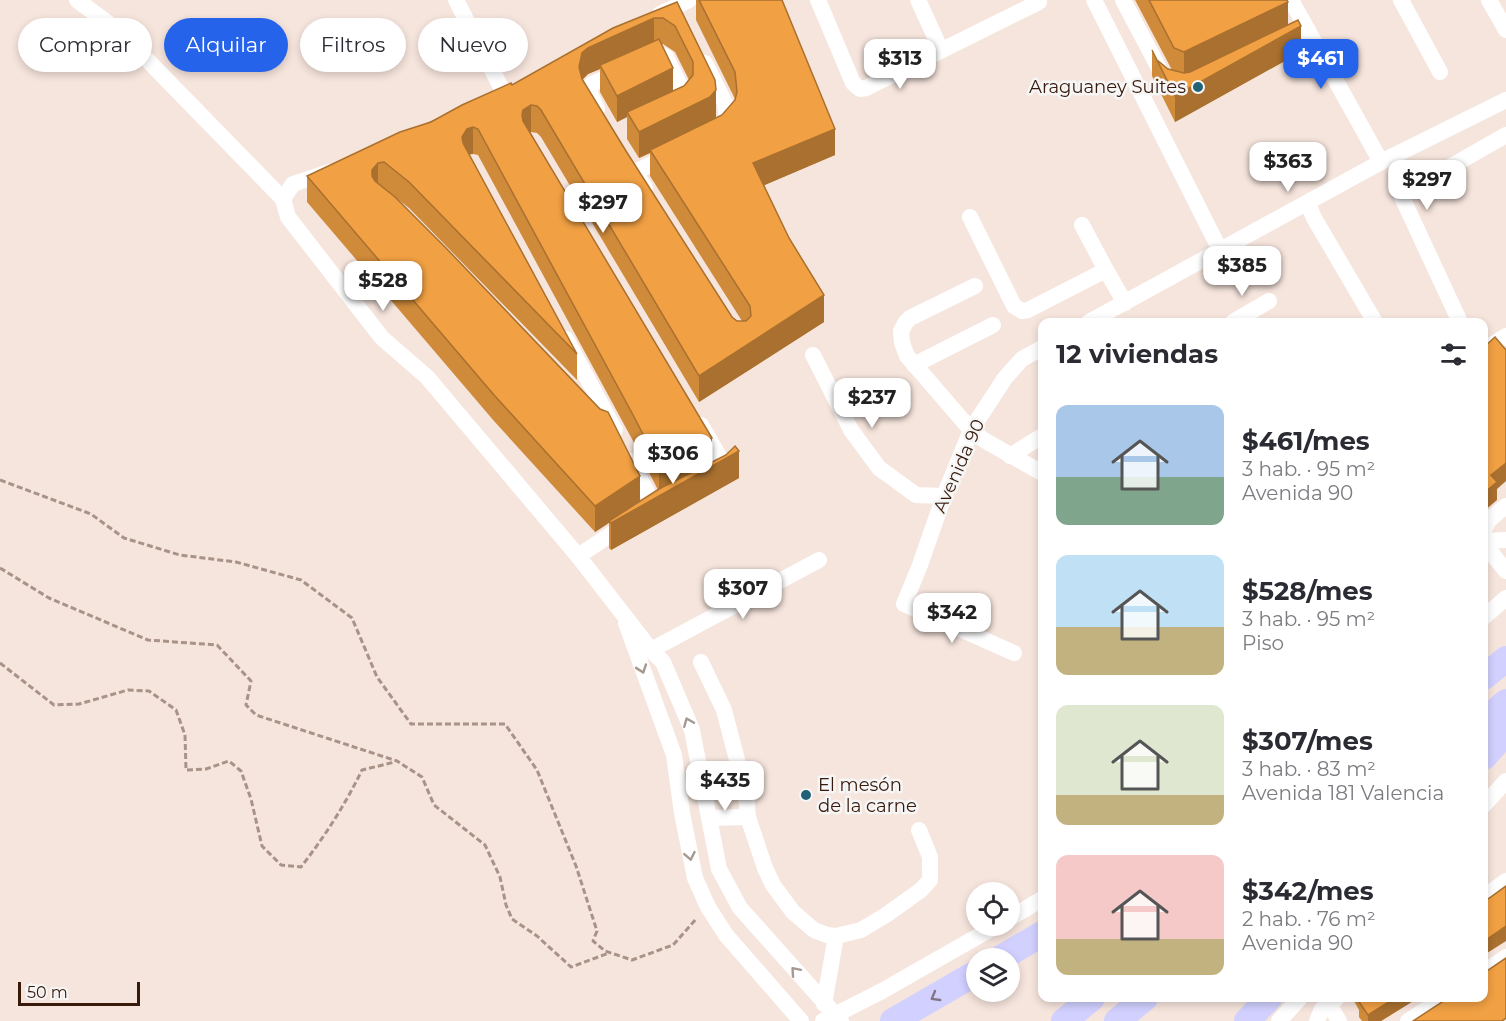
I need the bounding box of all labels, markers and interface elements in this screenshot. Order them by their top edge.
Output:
chip: Comprar [18,18,152,72]
chip: Alquilar [164,18,288,72]
chip: Filtros [300,18,406,72]
chip: Nuevo [418,18,528,72]
pin: $313 [864,39,936,90]
pin: $461 [1285,39,1357,90]
text: $313 [878,46,922,70]
text: $461 [1297,46,1345,70]
place label: Araguaney Suites [1029,76,1186,98]
marker: Araguaney Suites [1191,80,1205,94]
pin: $363 [1252,142,1324,193]
text: $363 [1263,149,1313,173]
pin: $297 [1391,160,1463,211]
text: $297 [1402,167,1452,191]
pin: $297 [567,183,639,234]
text: $297 [578,190,628,214]
pin: $385 [1206,246,1278,297]
text: $385 [1217,253,1267,277]
pin: $528 [347,261,419,312]
text: $528 [358,268,408,292]
text: 12 viviendas [1056,338,1218,370]
icon: filters [1437,338,1470,371]
pin: $237 [836,378,908,429]
text: $237 [848,385,896,409]
street label: Avenida 90 [929,416,989,516]
text: $461/mes [1242,425,1370,457]
icon: home [1104,429,1176,501]
pin: $306 [637,434,709,485]
text: $306 [648,441,698,465]
text: 3 hab. · 95 m² [1242,457,1375,481]
text: Avenida 90 [1242,481,1353,505]
pin: $307 [707,569,779,620]
text: $528/mes [1242,575,1373,607]
text: $307 [718,576,768,600]
icon: home [1104,579,1176,651]
pin: $342 [916,593,988,644]
text: $342 [927,600,977,624]
text: 3 hab. · 95 m² [1242,607,1375,631]
text: Piso [1242,631,1284,655]
one-way arrow [634,663,647,674]
one-way arrow [683,717,695,728]
text: $307/mes [1242,725,1373,757]
icon: home [1104,729,1176,801]
text: 3 hab. · 83 m² [1242,757,1376,781]
pin: $435 [689,761,761,812]
text: $435 [700,768,750,792]
place label: El mesón de la carne [818,774,917,817]
text: Avenida 181 Valencia [1242,781,1444,805]
marker: El mesón de la carne [799,788,813,802]
one-way arrow [683,851,696,861]
text: $342/mes [1242,875,1374,907]
icon: home [1104,879,1176,951]
map controls [966,882,1020,1002]
button: locate [966,882,1020,936]
text: 2 hab. · 76 m² [1242,907,1376,931]
text: Avenida 90 [1242,931,1353,955]
button: layers [966,948,1020,1002]
one-way arrow [792,967,803,978]
scale bar [18,979,140,1006]
text: 50 m [27,983,68,1002]
one-way arrow [930,990,941,1001]

